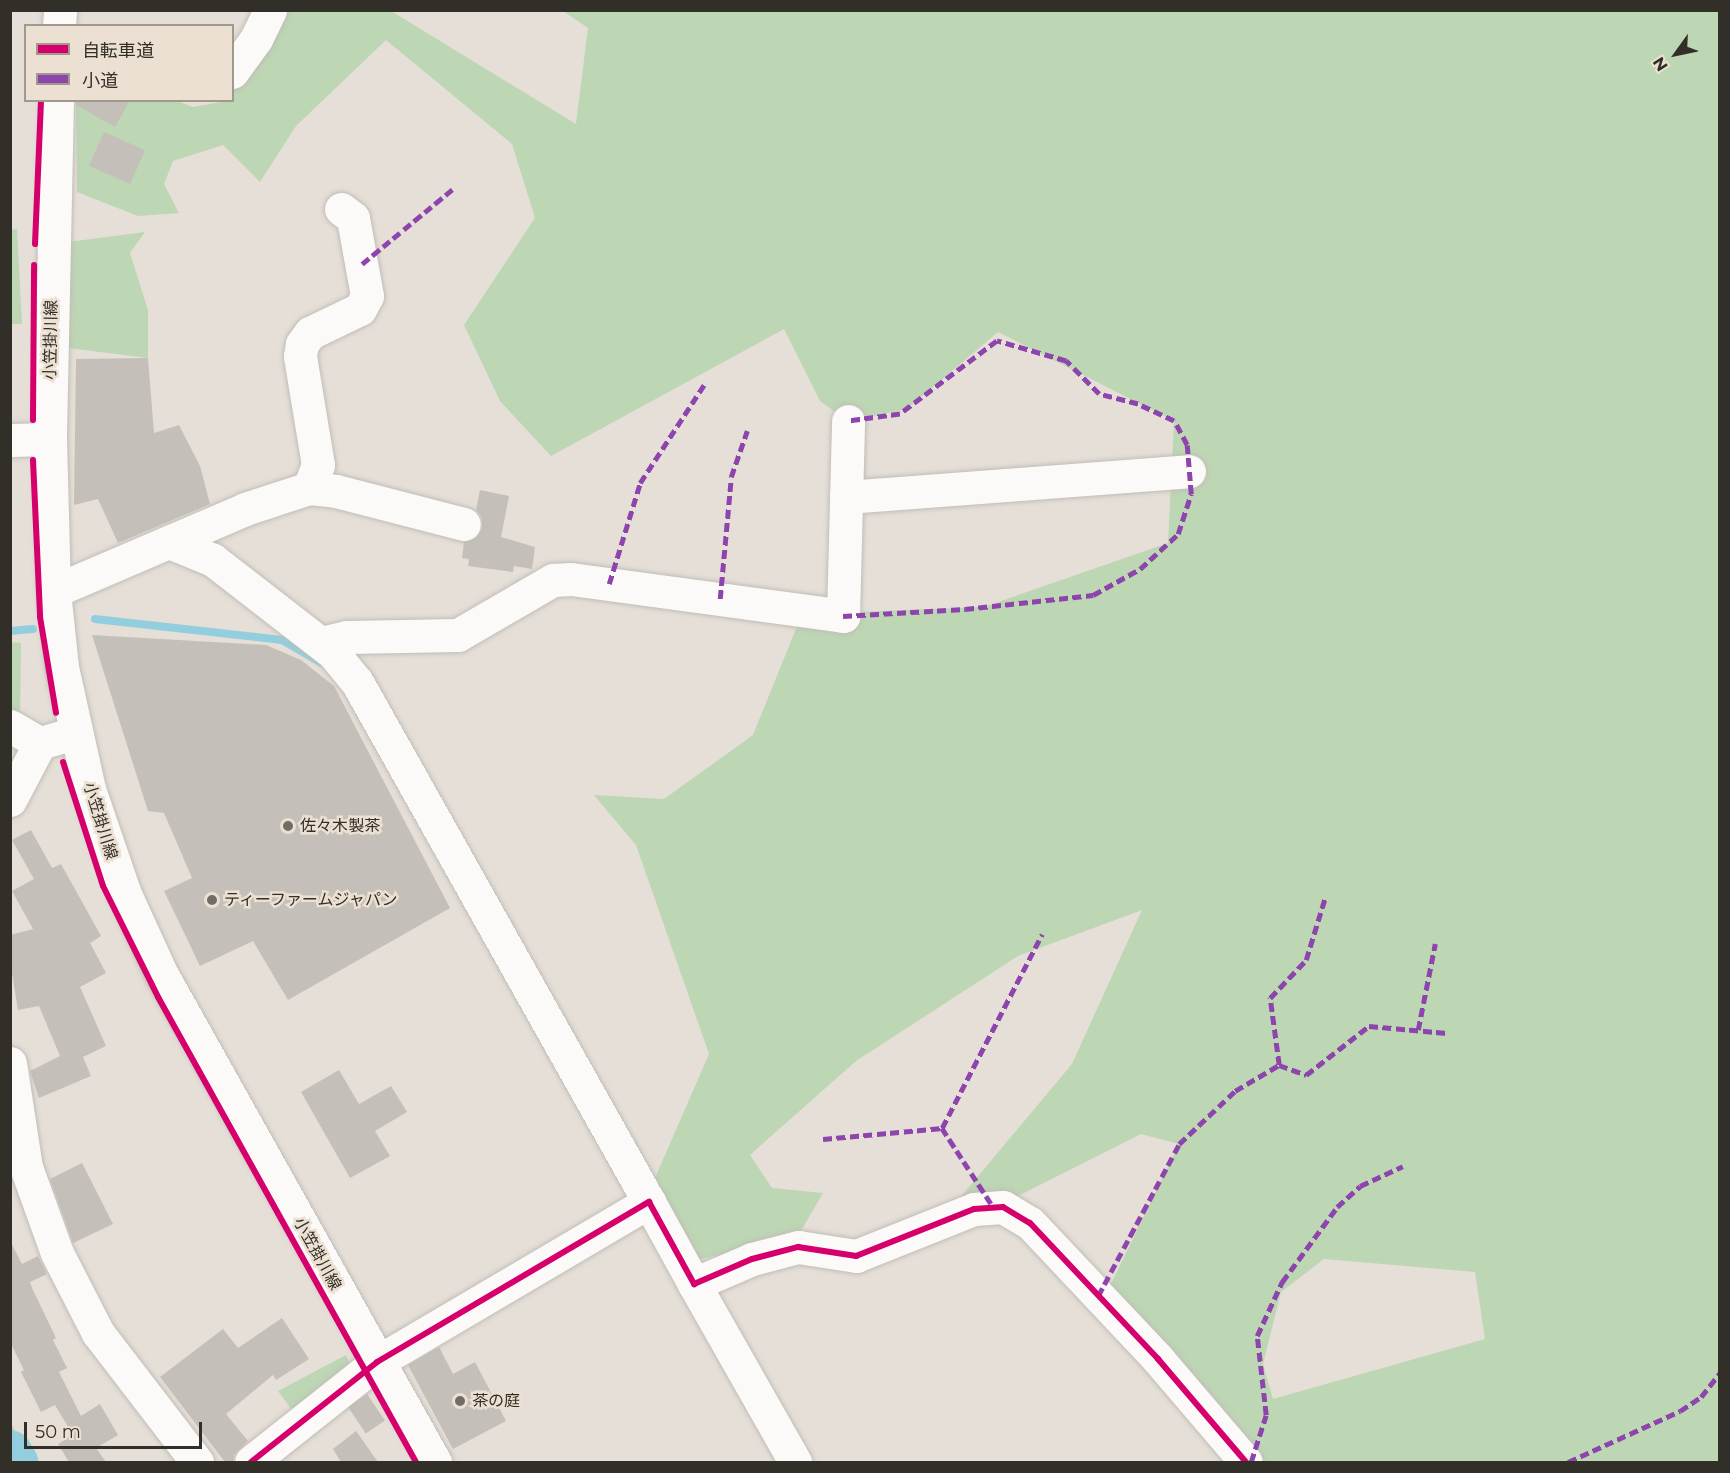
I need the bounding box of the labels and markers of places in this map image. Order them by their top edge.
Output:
place label: 佐々木製茶 [300,816,380,836]
marker: 佐々木製茶 [281,819,295,833]
place label: ティーファームジャパン [224,890,400,910]
marker: ティーファームジャパン [205,893,219,907]
place label: 茶の庭 [472,1391,520,1411]
marker: 茶の庭 [453,1394,467,1408]

